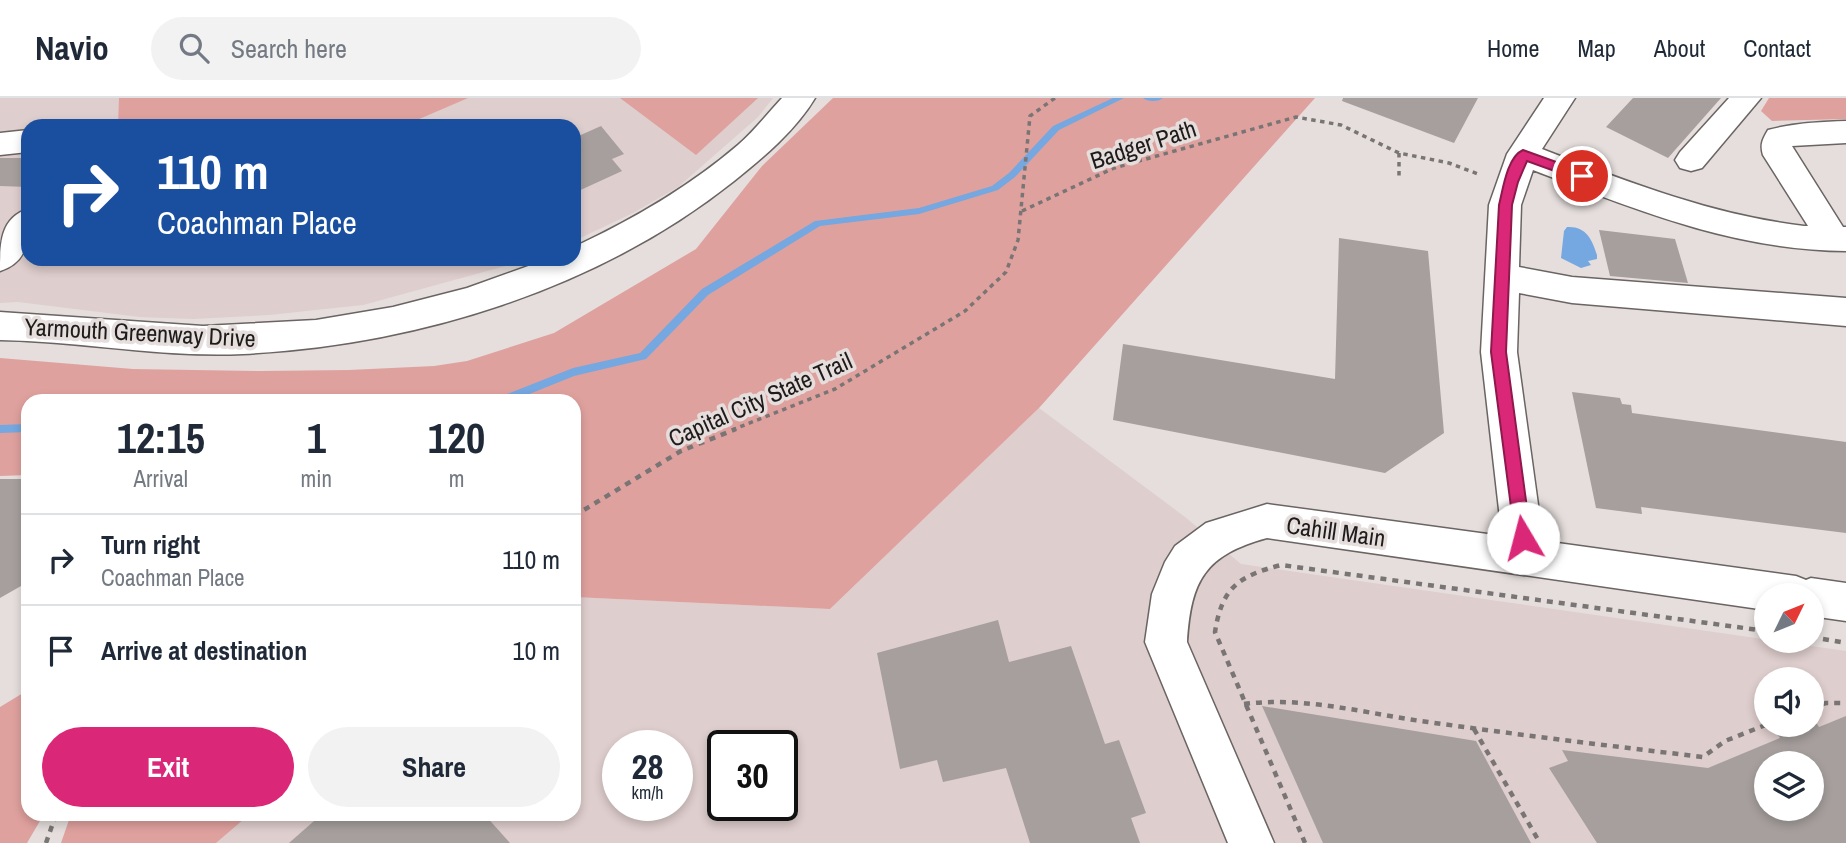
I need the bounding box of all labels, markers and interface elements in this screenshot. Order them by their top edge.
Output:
search box [151,17,641,80]
text: Navio [35,26,109,70]
icon: search [175,29,213,67]
text: Search here [231,31,347,66]
text: Home [1487,32,1539,64]
text: Map [1577,32,1616,64]
text: About [1654,32,1705,64]
text: Contact [1743,32,1811,64]
street label: Badger Path [1086,112,1200,176]
text: 110 m [157,138,269,204]
pin [1552,146,1612,206]
icon: right [42,147,133,238]
icon: arrive [1563,157,1601,195]
text: Coachman Place [157,201,357,244]
street label: Yarmouth Greenway Drive [24,310,256,354]
street label: Capital City State Trail [663,344,857,454]
text: 12:15 [117,410,205,466]
text: 1 [307,410,326,466]
text: 120 [428,410,485,466]
text: Arrival [134,463,188,494]
text: min [301,463,332,494]
text: m [449,463,464,494]
position arrow [1486,501,1560,575]
street label: Cahill Main [1284,508,1388,554]
text: Turn right [101,527,200,562]
icon: right [42,541,80,579]
text: 110 m [502,542,560,577]
text: Coachman Place [101,562,245,593]
north arrow [1754,583,1824,653]
map controls [1754,583,1824,821]
icon: arrive [42,632,80,670]
text: Arrive at destination [101,633,307,668]
text: 10 m [513,633,560,668]
button: sound [1754,667,1824,737]
button: Exit [42,727,294,807]
button: Share [308,727,560,807]
speed limit sign: 30 [707,730,798,821]
text: 28 [632,743,663,790]
button: layers [1754,751,1824,821]
text: km/h [632,780,664,805]

